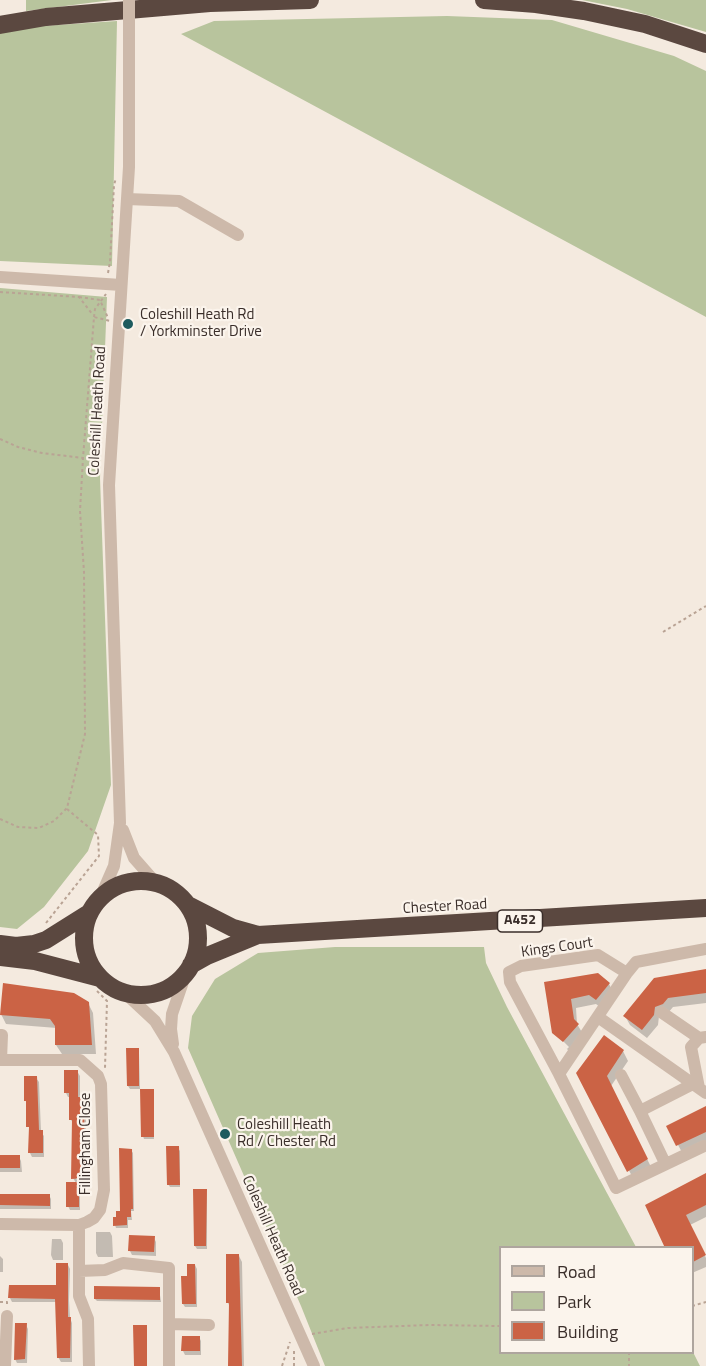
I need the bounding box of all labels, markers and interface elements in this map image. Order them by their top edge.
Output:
place label: Coleshill Heath Rd / Yorkminster Drive [140,306,262,341]
marker: Coleshill Heath Rd / Yorkminster Drive [121,317,135,331]
street label: Coleshill Heath Road [86,346,110,476]
street label: Chester Road [402,896,488,918]
road number: A452 [498,910,542,932]
street label: Kings Court [520,934,594,962]
street label: Fillingham Close [77,1093,95,1195]
place label: Coleshill Heath Rd / Chester Rd [237,1116,336,1151]
marker: Coleshill Heath Rd / Chester Rd [218,1127,232,1141]
street label: Coleshill Heath Road [237,1173,307,1299]
legend [499,1246,694,1354]
text: Road [557,1258,596,1285]
text: Park [557,1288,591,1315]
text: Building [557,1318,618,1345]

